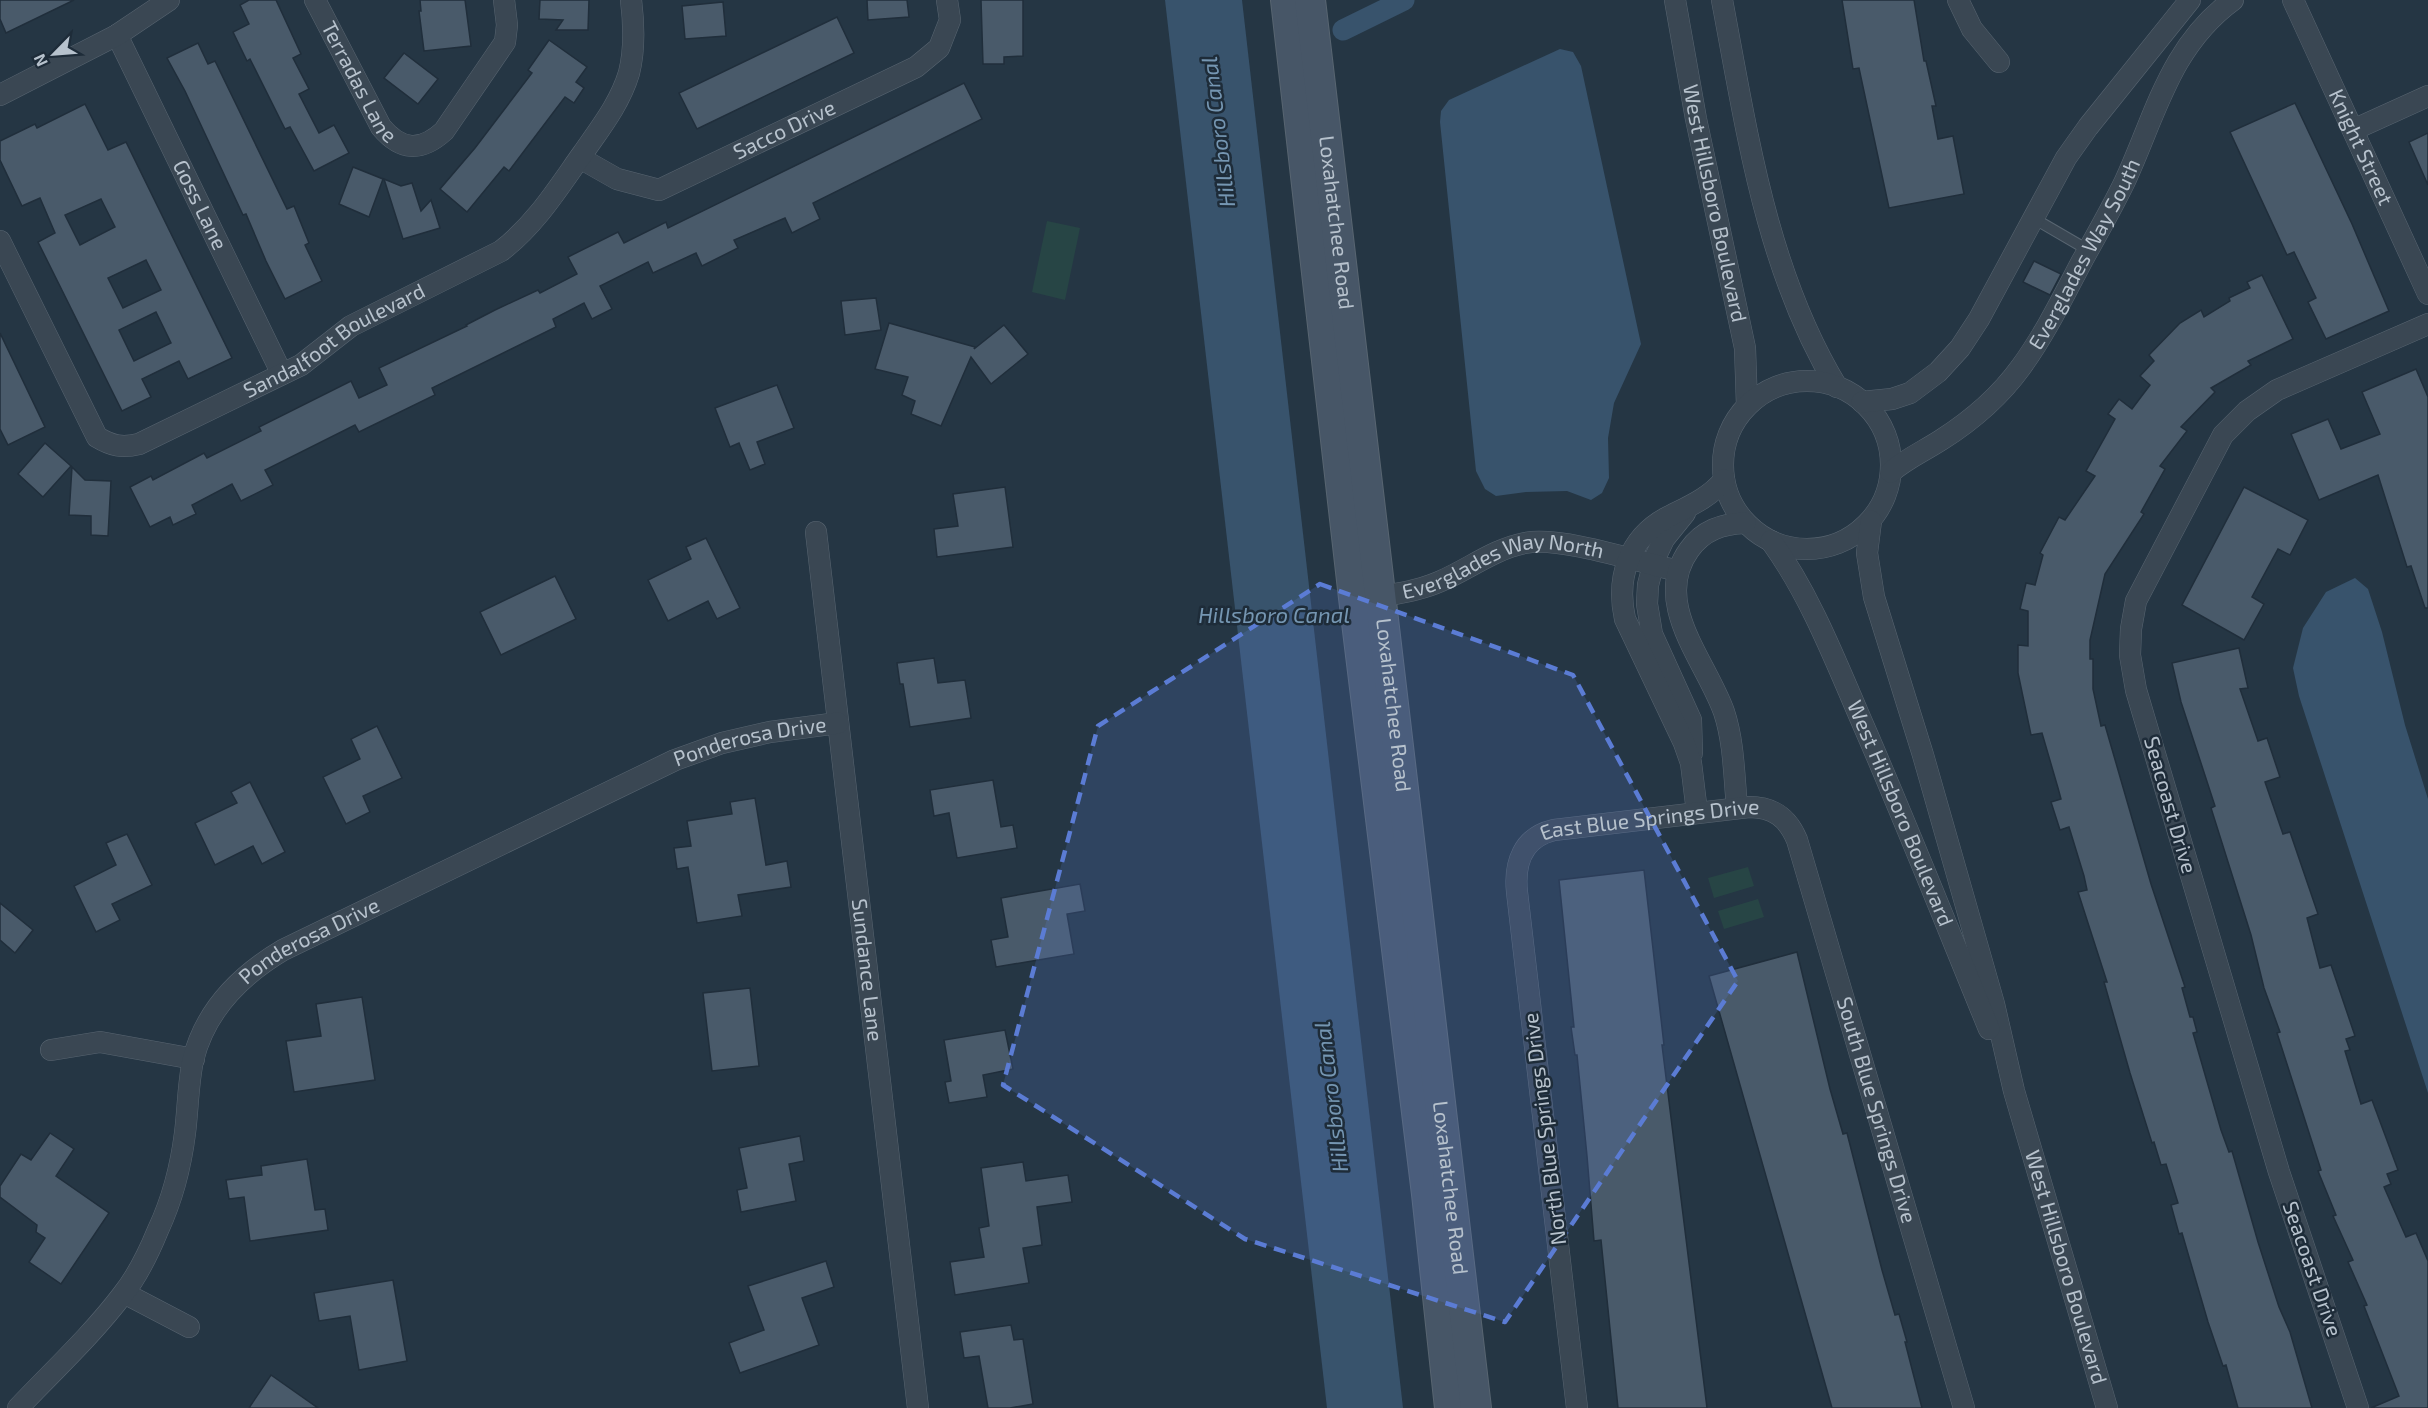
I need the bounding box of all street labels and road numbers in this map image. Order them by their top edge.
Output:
street label: Terradas Lane [317,16,402,147]
street label: West Hillsboro Boulevard [1679,82,1753,324]
street label: Knight Street [2325,85,2399,209]
street label: Sacco Drive [729,94,839,164]
street label: Loxahatchee Road [1315,134,1360,311]
street label: Goss Lane [169,155,234,253]
street label: Everglades Way South [2022,155,2144,354]
street label: Sandalfoot Boulevard [239,277,429,402]
street label: Everglades Way North [1399,528,1607,603]
street label: Loxahatchee Road [1372,617,1417,793]
street label: West Hillsboro Boulevard [1843,696,1960,929]
street label: Ponderosa Drive [670,711,828,771]
street label: Seacoast Drive [2140,733,2203,876]
street label: East Blue Springs Drive [1536,793,1760,845]
street label: Ponderosa Drive [233,891,383,988]
street label: Sundance Lane [848,897,889,1043]
street label: South Blue Springs Drive [1833,994,1923,1226]
street label: North Blue Springs Drive [1517,1012,1570,1247]
street label: Loxahatchee Road [1429,1099,1474,1276]
street label: West Hillsboro Boulevard [2021,1147,2113,1387]
street label: Seacoast Drive [2279,1198,2348,1339]

